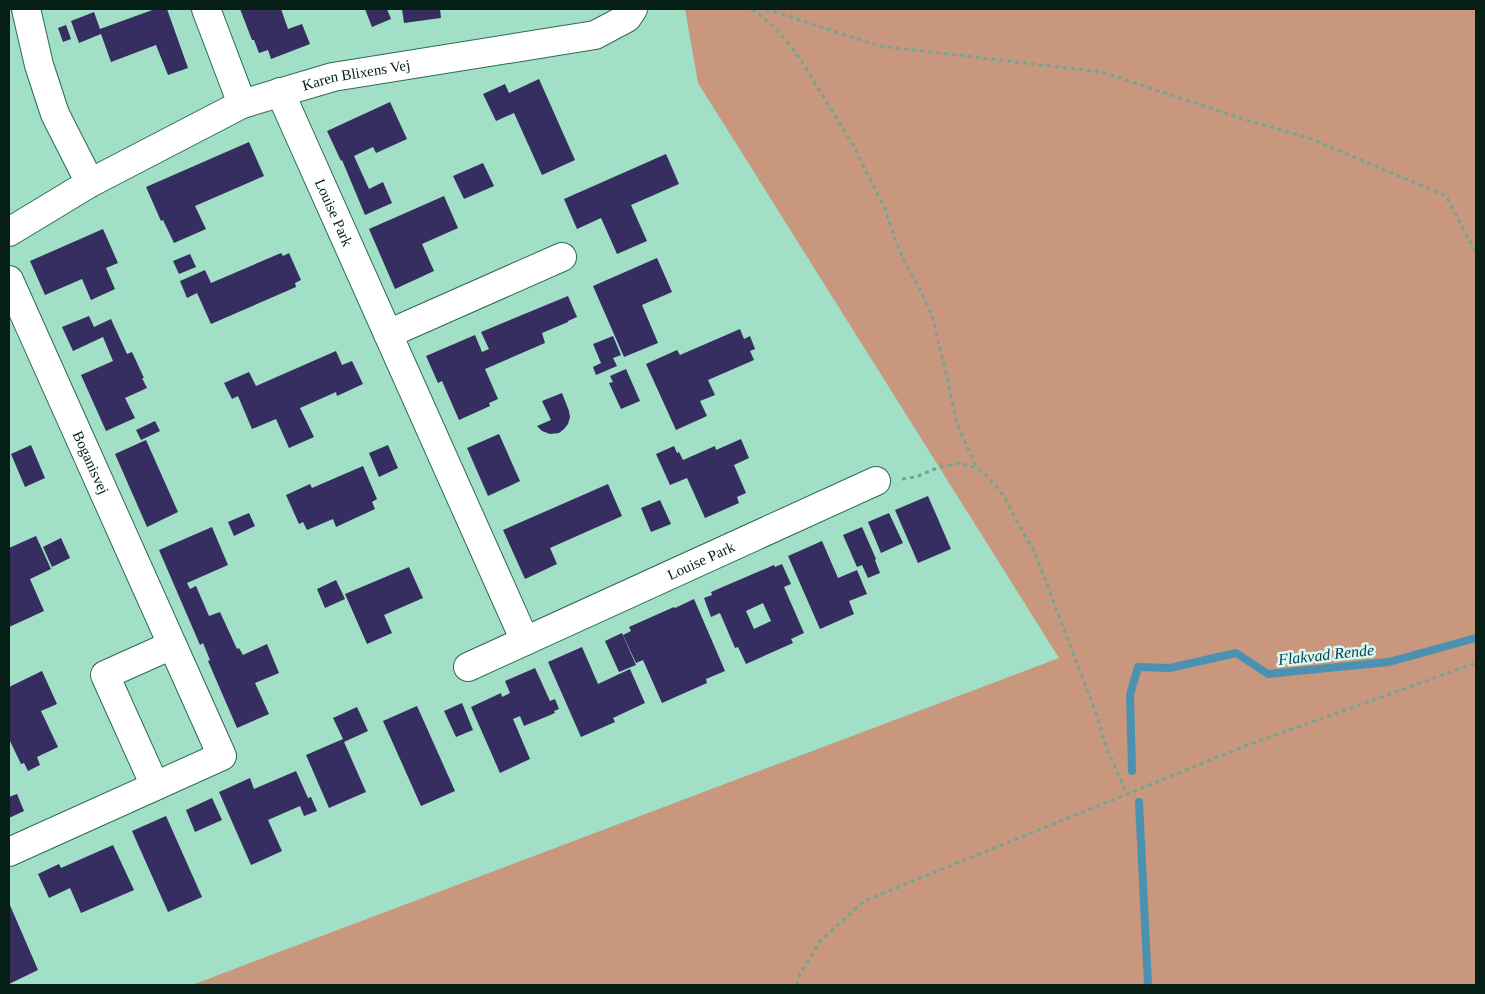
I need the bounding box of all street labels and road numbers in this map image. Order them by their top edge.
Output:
street label: Karen Blixens Vej [300,57,411,94]
street label: Louise Park [312,176,356,249]
street label: Boganisvej [70,428,112,497]
street label: Louise Park [665,538,738,583]

